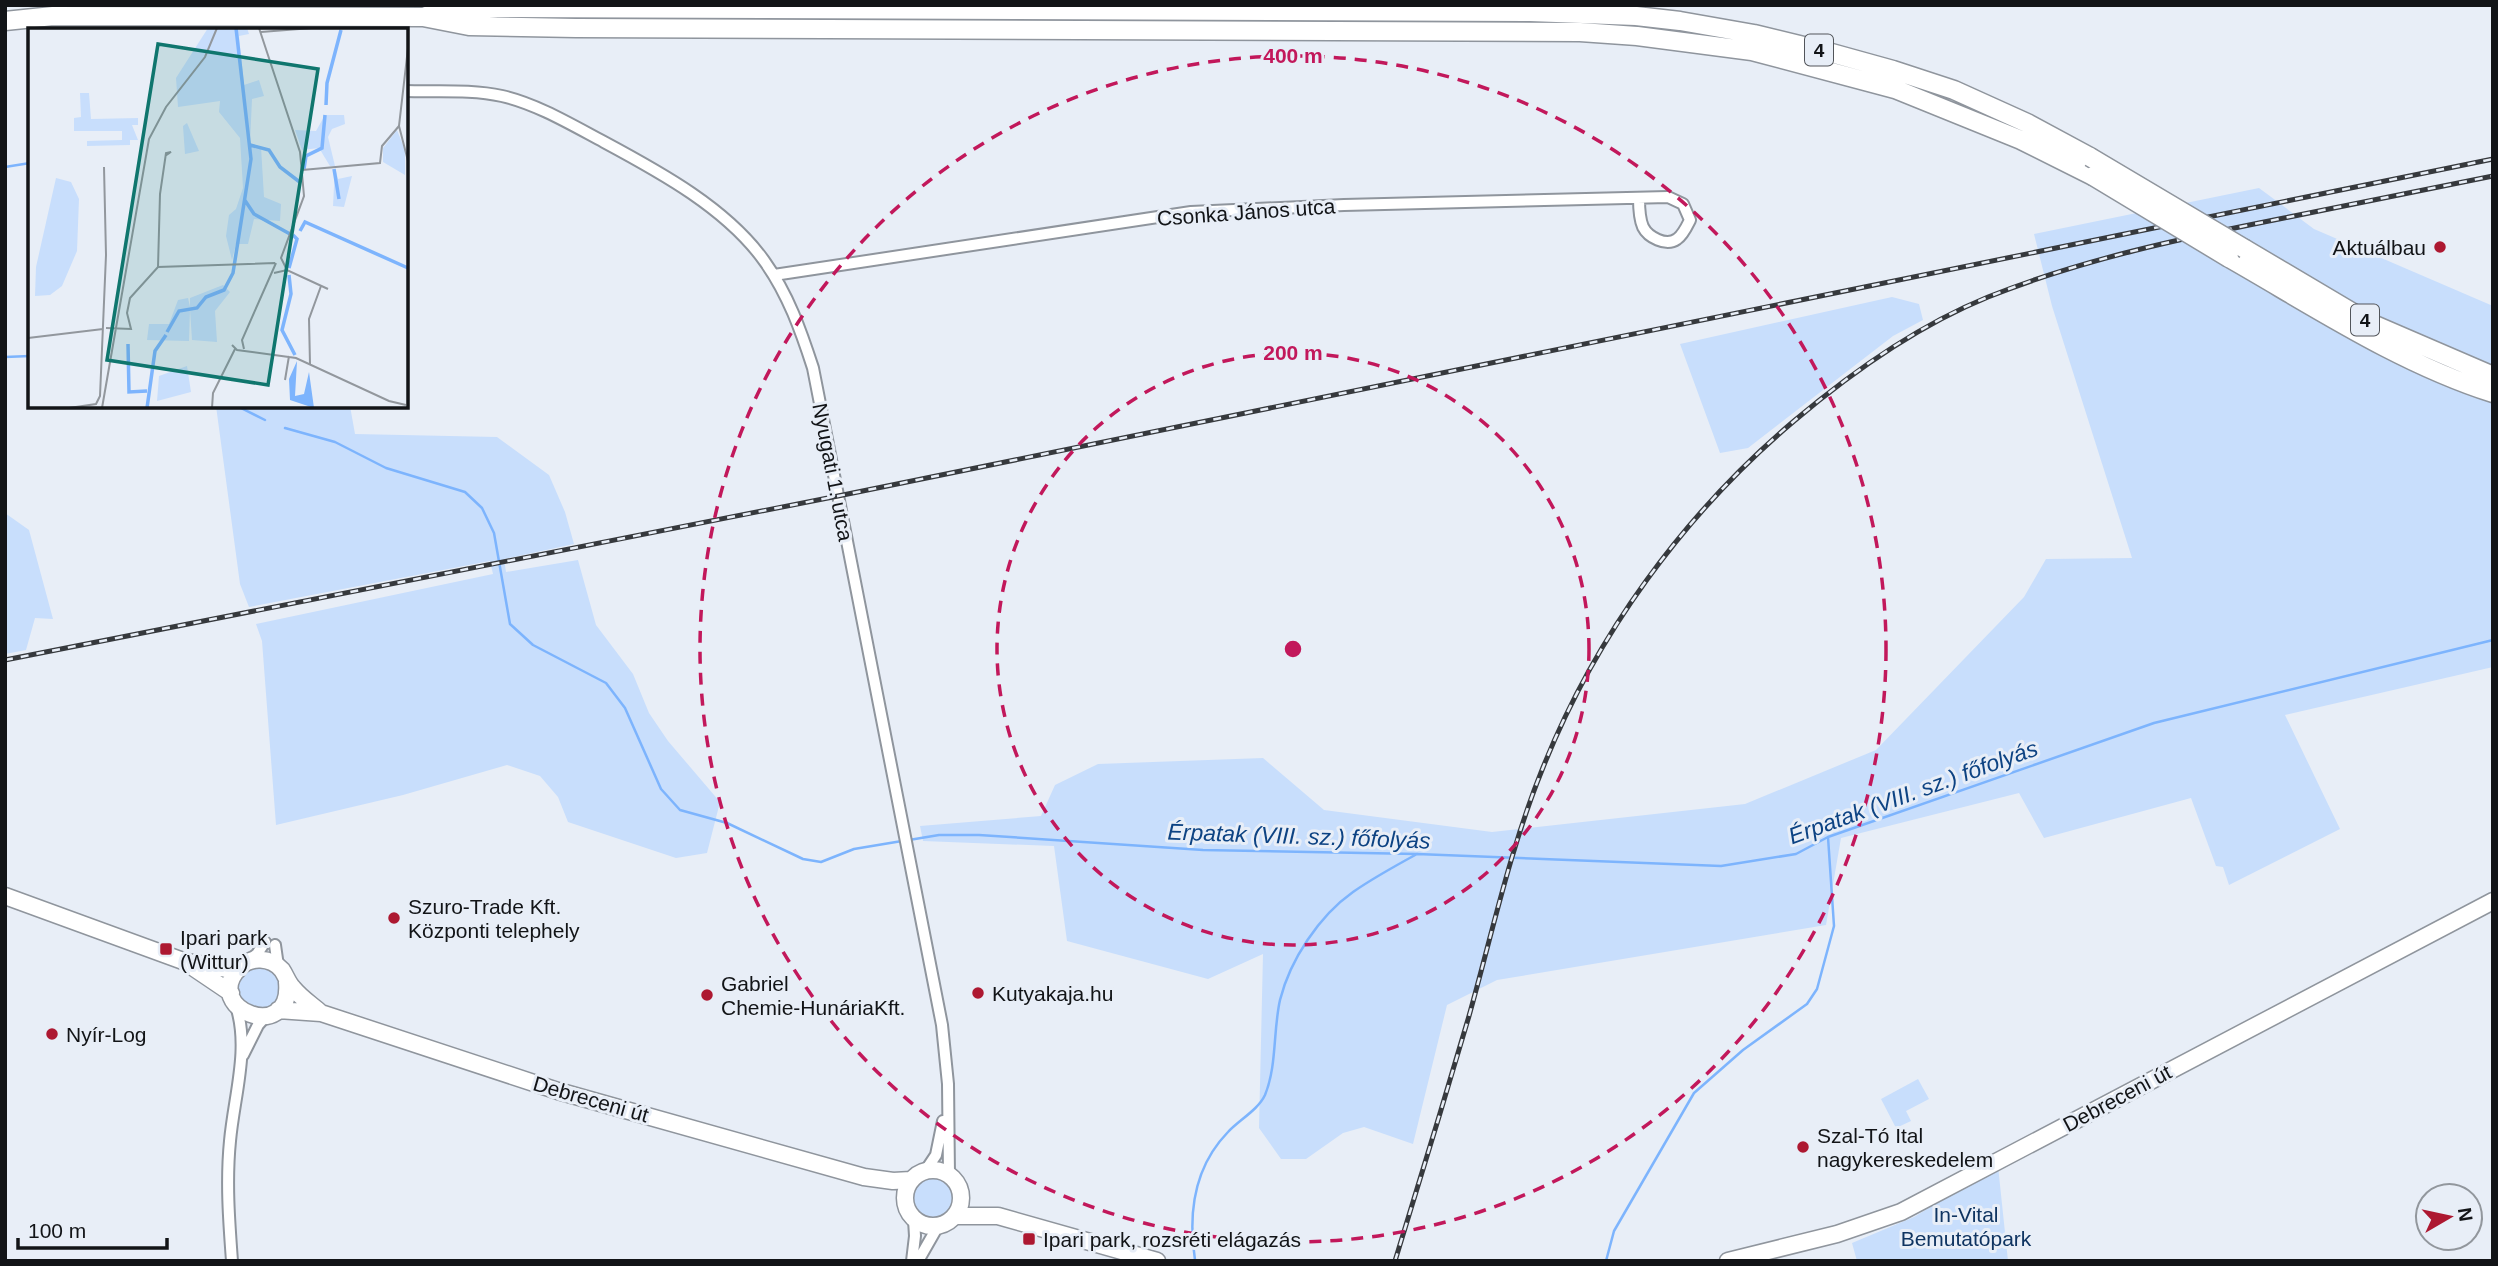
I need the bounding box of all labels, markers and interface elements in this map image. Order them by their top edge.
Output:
inset map [28,28,408,408]
road number: 4 [1805,34,1833,66]
text: 400 m [1263,44,1323,67]
street label: Csonka János utca [1156,194,1336,230]
place label: Aktuálbau [2333,236,2426,259]
marker: Aktuálbau [2432,239,2448,255]
road number: 4 [2351,304,2379,336]
text: 200 m [1263,341,1323,364]
street label: Nyugati 1. utca [808,401,858,543]
centre of rings [1281,637,1305,661]
water label: Érpatak (VIII. sz.) főfolyás [1785,735,2042,849]
water label: Érpatak (VIII. sz.) főfolyás [1167,818,1432,854]
place label: Szuro-Trade Kft. Központi telephely [408,895,580,942]
marker: Szuro-Trade Kft. Központi telephely [386,910,402,926]
place label: Ipari park (Wittur) [180,926,268,973]
marker: Ipari park (Wittur) [158,941,174,957]
place label: Gabriel Chemie-HunáriaKft. [721,972,905,1019]
place label: Kutyakaja.hu [992,982,1113,1005]
marker: Kutyakaja.hu [970,985,986,1001]
marker: Gabriel Chemie-HunáriaKft. [699,987,715,1003]
place label: Nyír-Log [66,1023,147,1046]
marker: Nyír-Log [44,1026,60,1042]
street label: Debreceni út [2059,1060,2175,1136]
street label: Debreceni út [531,1072,652,1127]
place label: Szal-Tó Ital nagykereskedelem [1817,1124,1993,1171]
marker: Szal-Tó Ital nagykereskedelem [1795,1139,1811,1155]
north arrow [2414,1182,2484,1252]
park label: In-Vital Bemutatópark [1901,1203,2032,1250]
scale bar [18,1206,166,1250]
text: N [2454,1206,2477,1223]
text: 100 m [28,1219,86,1242]
place label: Ipari park, rozsréti elágazás [1043,1228,1301,1251]
marker: Ipari park, rozsréti elágazás [1021,1231,1037,1247]

